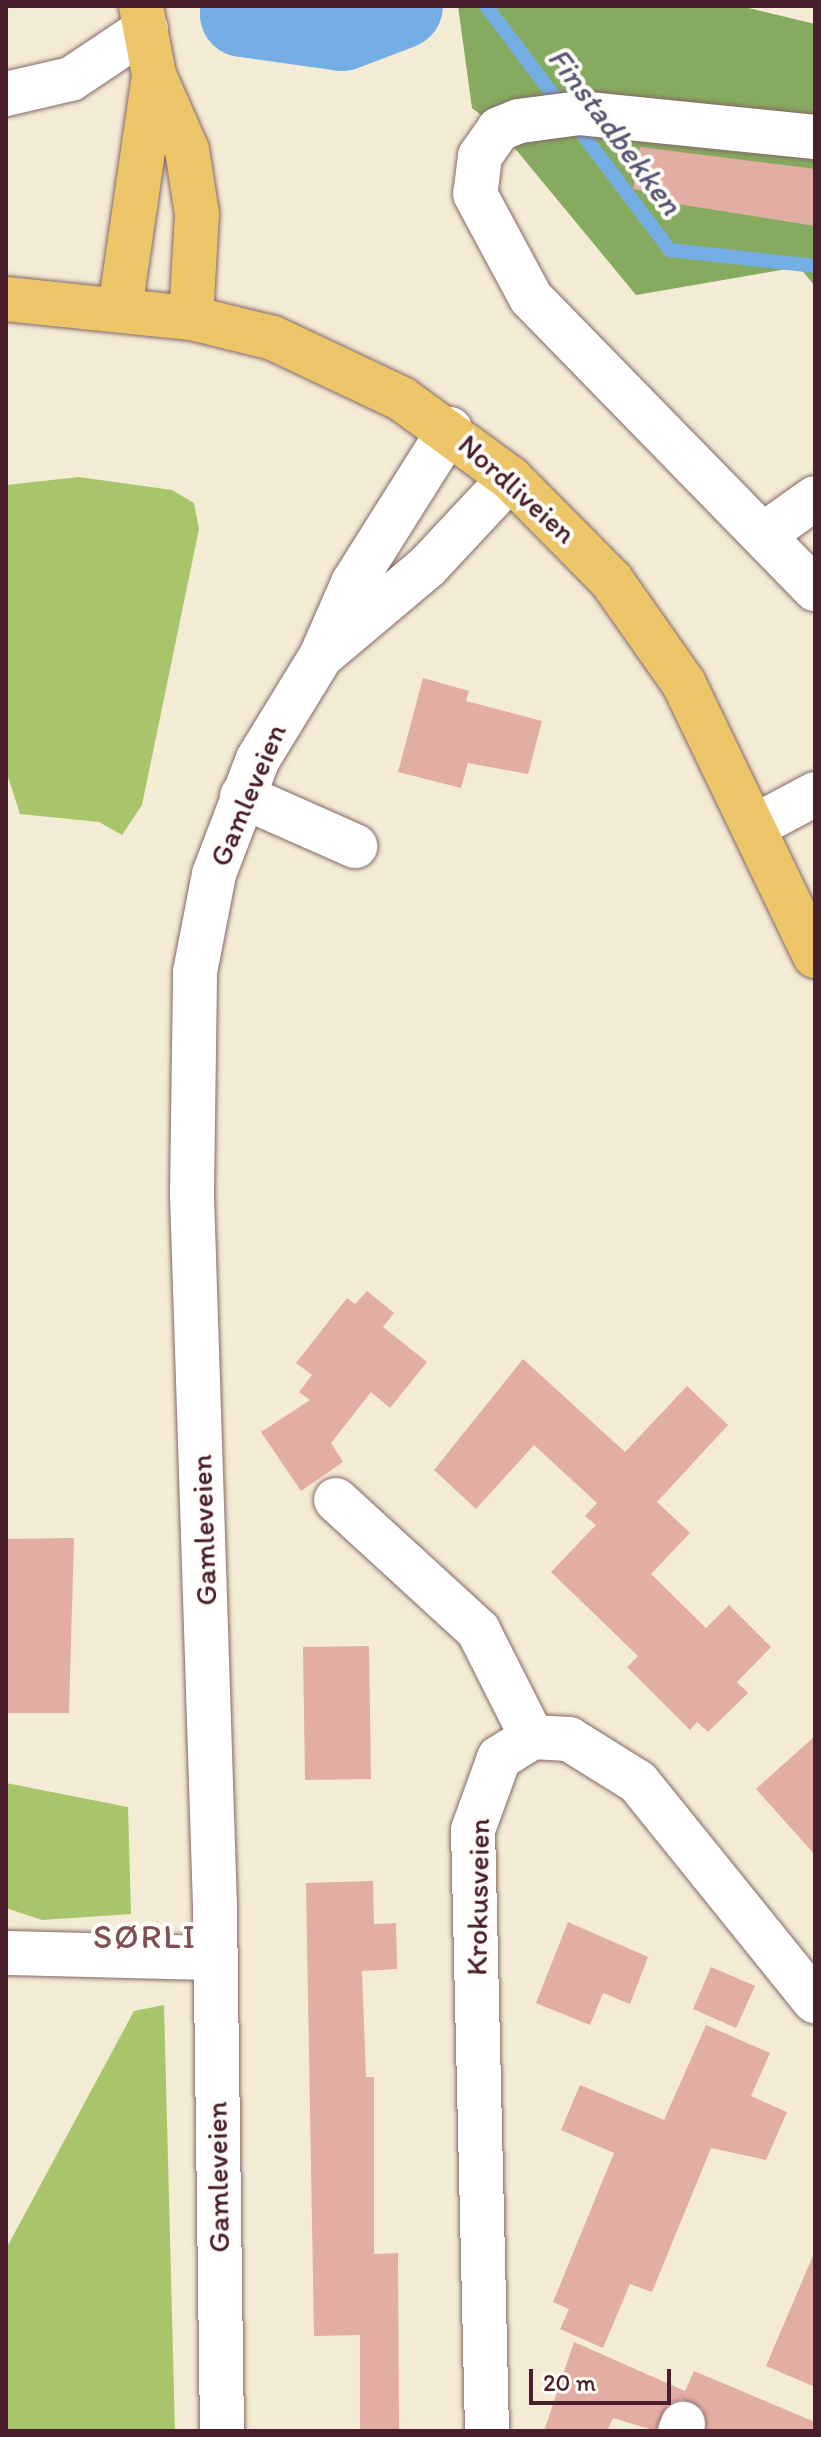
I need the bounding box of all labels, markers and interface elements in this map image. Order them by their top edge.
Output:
water label: Finstadbekken [540,40,690,222]
street label: Nordliveien [451,427,583,551]
street label: Gamleveien [202,718,294,872]
street label: Gamleveien [183,1454,225,1606]
street label: Krokusveien [459,1818,497,1976]
district label: SØRLI [93,1917,197,1957]
street label: Gamleveien [199,2101,237,2253]
scale bar [533,2353,675,2403]
text: 20 m [543,2368,596,2397]

